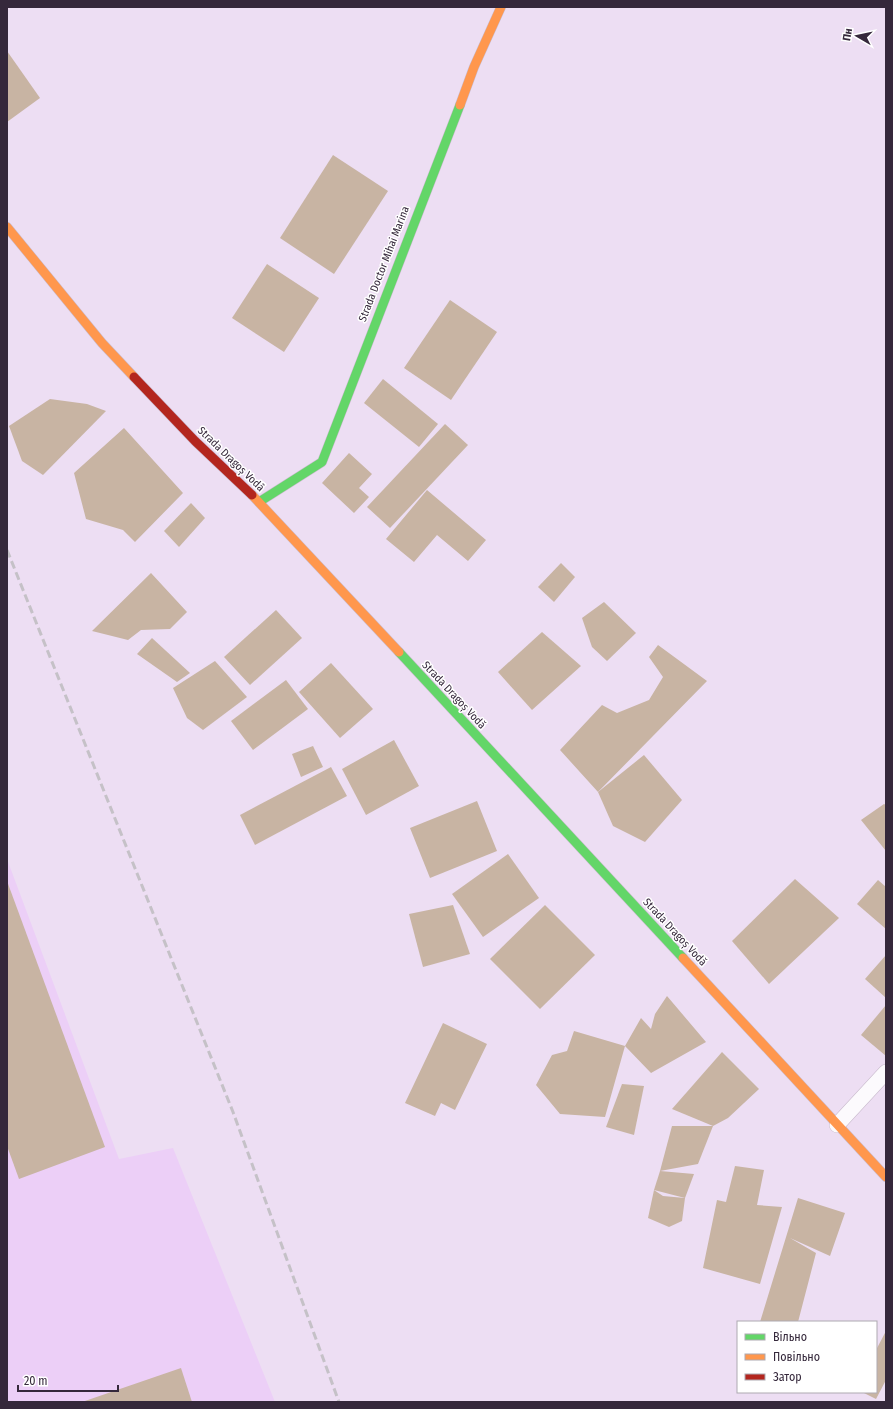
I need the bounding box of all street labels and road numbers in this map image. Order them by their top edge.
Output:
street label: Strada Doctor Mihai Marina [356,204,412,324]
street label: Strada Dragoș Vodă [195,424,267,494]
street label: Strada Dragoș Vodă [419,659,489,731]
street label: Strada Dragoș Vodă [640,896,710,968]

